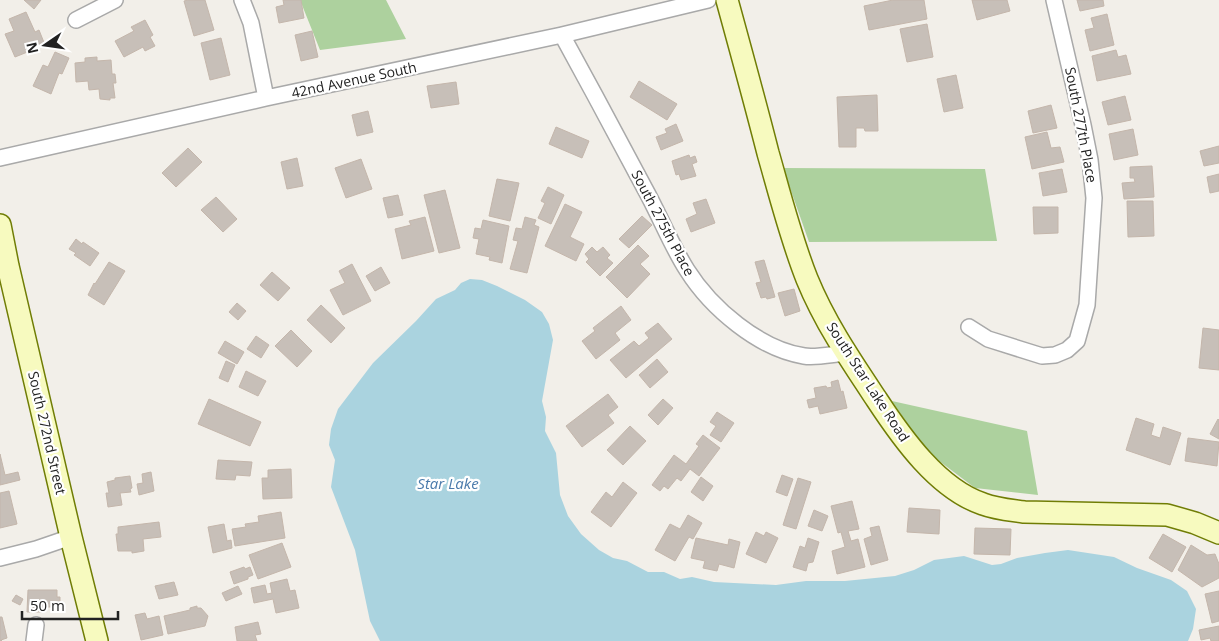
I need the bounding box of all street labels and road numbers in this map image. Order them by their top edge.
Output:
street label: 42nd Avenue South [290,57,418,102]
street label: South 277th Place [1061,65,1102,184]
street label: South 275th Place [627,166,699,279]
street label: South Star Lake Road [823,318,914,445]
street label: South 272nd Street [24,369,71,496]

